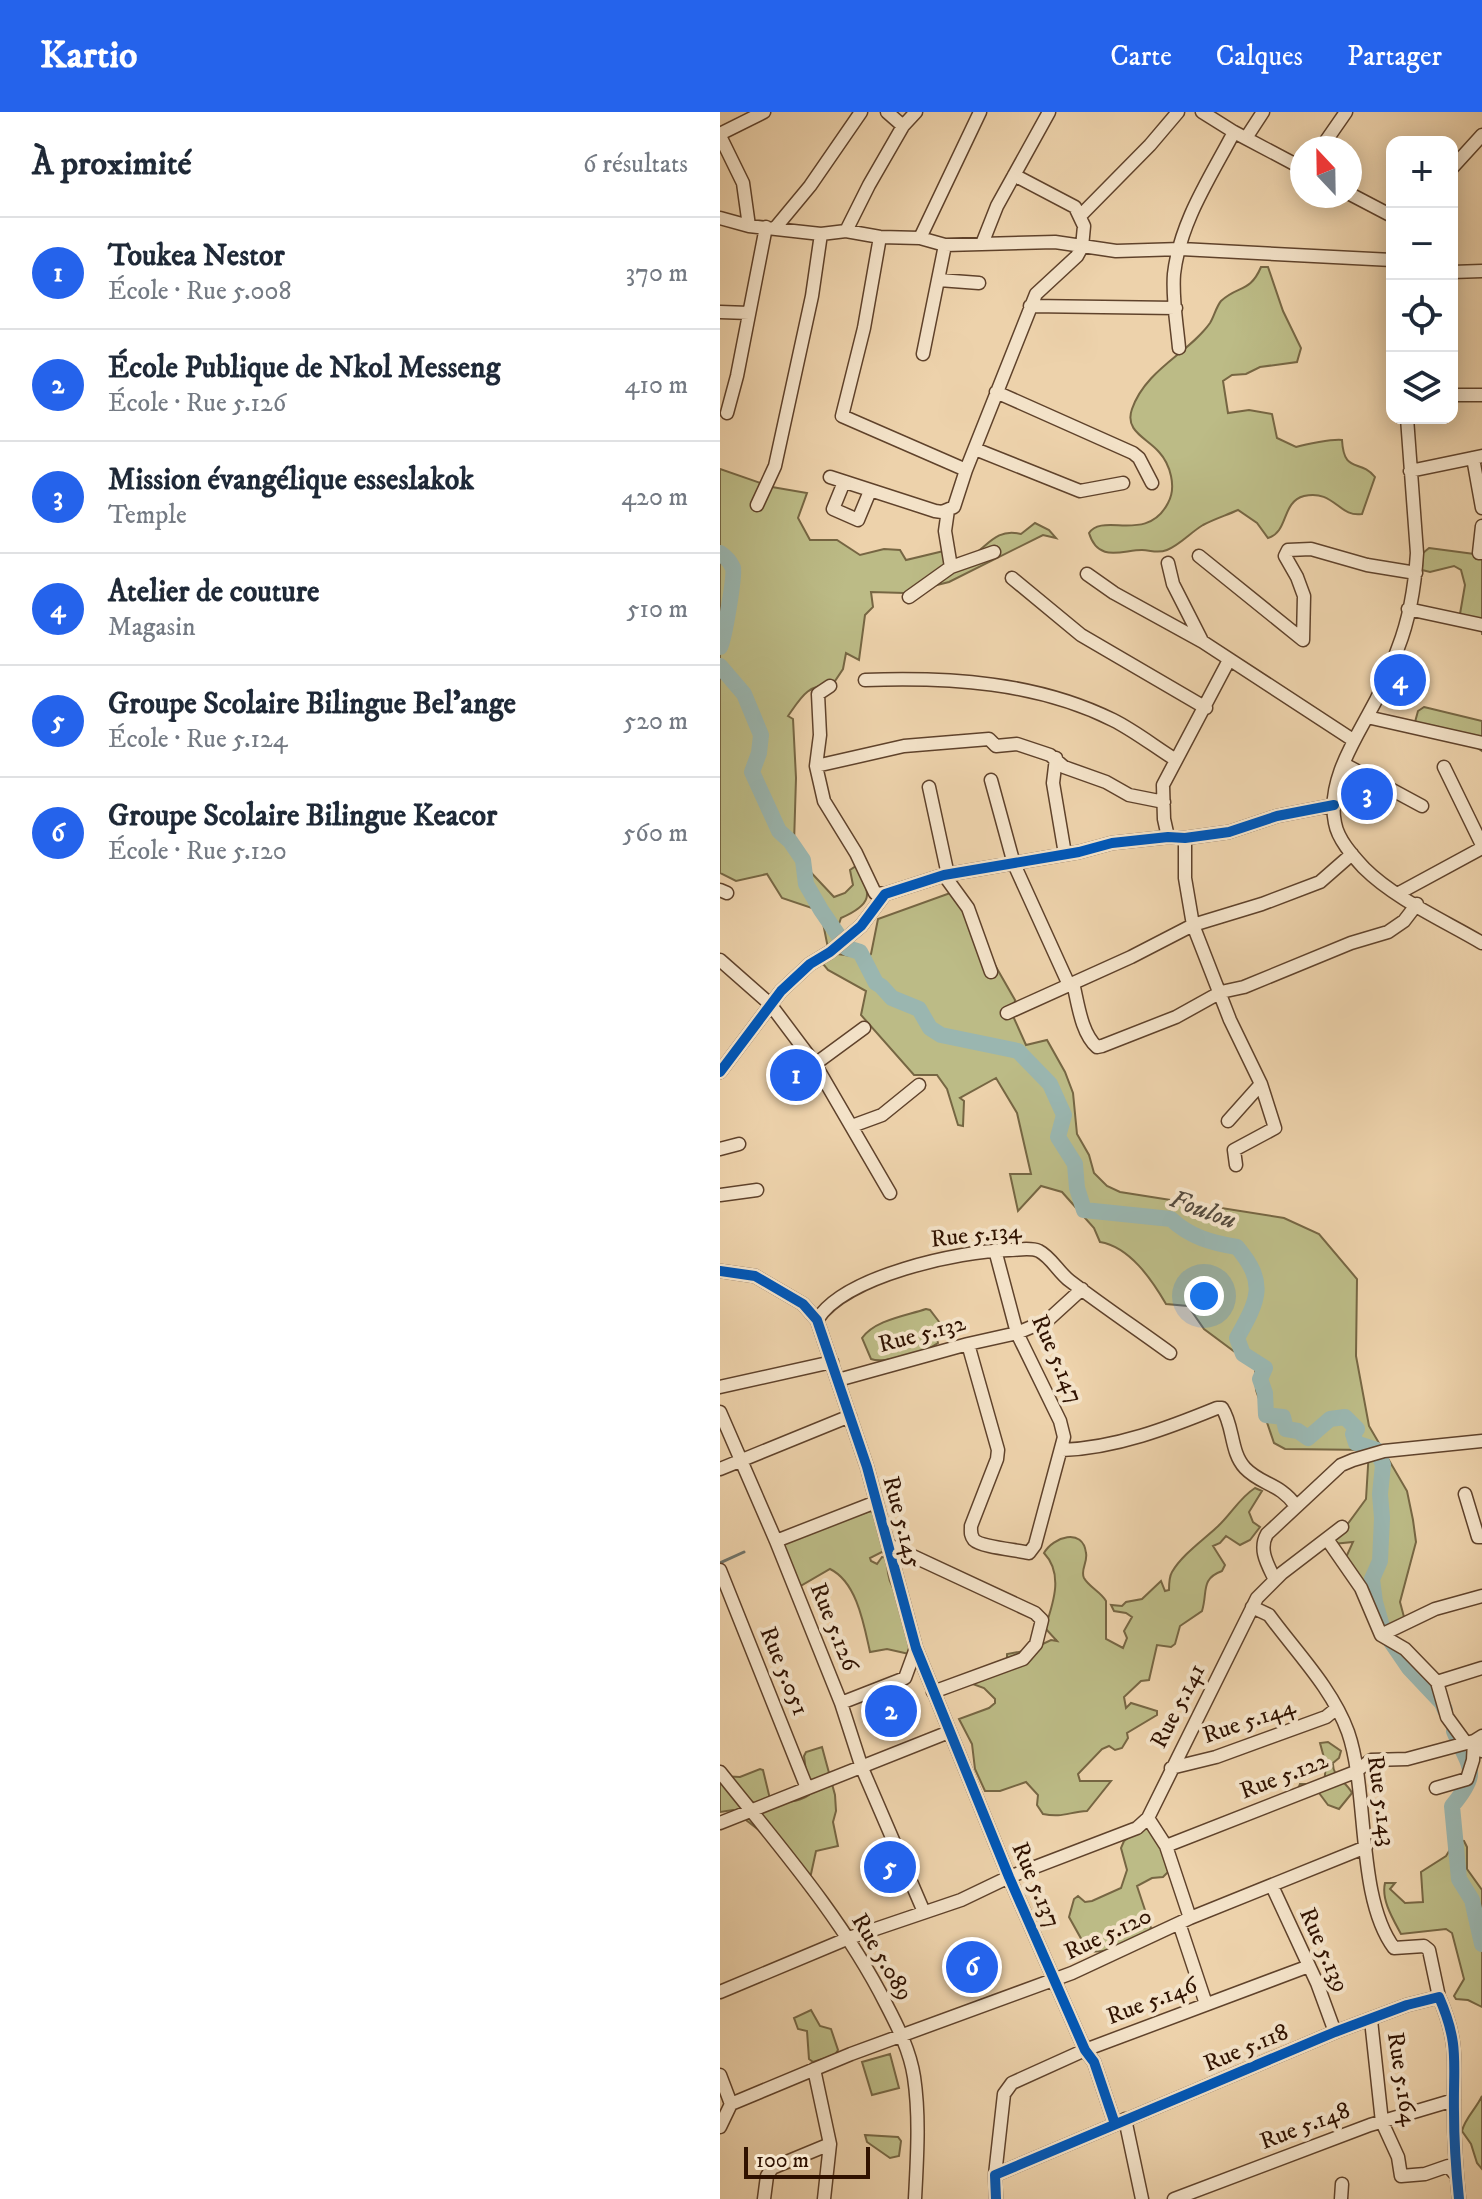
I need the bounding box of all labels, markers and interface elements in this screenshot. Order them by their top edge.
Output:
text: Kartio [40,32,137,80]
text: Carte [1110,39,1172,74]
text: Calques [1216,39,1303,74]
text: Partager [1347,39,1442,74]
north arrow [1290,136,1362,208]
map controls [1386,136,1458,424]
button: + [1386,136,1458,208]
text: À proximité [32,143,192,185]
text: 6 résultats [583,148,688,181]
button: − [1386,208,1458,280]
text: Toukea Nestor [108,238,285,275]
text: 1 [53,257,63,290]
text: 370 m [626,257,688,290]
text: École · Rue 5.008 [108,275,292,308]
button: locate [1386,280,1458,352]
text: École Publique de Nkol Messeng [108,350,500,387]
button: layers [1386,352,1458,424]
text: 2 [52,369,64,402]
text: 410 m [624,369,688,402]
text: École · Rue 5.126 [108,387,286,420]
text: Mission évangélique esseslakok [108,462,474,499]
text: 3 [53,481,63,514]
text: 420 m [621,481,688,514]
text: Temple [108,499,187,532]
text: Atelier de couture [108,574,319,611]
text: 4 [51,593,65,626]
text: 510 m [627,593,688,626]
text: Magasin [108,611,195,644]
pin: 4 [1374,650,1426,710]
text: Groupe Scolaire Bilingue Bel'ange [108,686,516,723]
text: 5 [52,705,64,738]
text: 520 m [623,705,688,738]
text: École · Rue 5.124 [108,723,288,756]
pin: 3 [1341,764,1393,824]
text: Groupe Scolaire Bilingue Keacor [108,798,497,835]
text: 6 [51,817,65,850]
text: 560 m [622,817,688,850]
text: École · Rue 5.120 [108,835,287,868]
pin: 1 [770,1045,822,1105]
water label: Foulou [1165,1183,1241,1237]
street label: Rue 5.134 [929,1215,1024,1255]
your location [1184,1276,1224,1316]
street label: Rue 5.132 [875,1308,969,1360]
street label: Rue 5.147 [1024,1310,1090,1408]
street label: Rue 5.145 [875,1473,929,1571]
street label: Rue 5.126 [803,1578,866,1677]
street label: Rue 5.051 [753,1622,815,1720]
street label: Rue 5.141 [1144,1659,1212,1753]
pin: 2 [865,1681,917,1741]
street label: Rue 5.144 [1199,1691,1300,1751]
street label: Rue 5.122 [1236,1745,1332,1806]
street label: Rue 5.143 [1360,1754,1402,1848]
pin: 5 [864,1837,916,1897]
street label: Rue 5.137 [1005,1838,1067,1932]
street label: Rue 5.120 [1059,1901,1157,1967]
street label: Rue 5.139 [1292,1903,1356,1997]
street label: Rue 5.089 [844,1908,920,2006]
pin: 6 [946,1937,998,1997]
street label: Rue 5.146 [1102,1969,1203,2032]
street label: Rue 5.118 [1199,2017,1293,2079]
street label: Rue 5.164 [1380,2030,1424,2129]
street label: Rue 5.148 [1256,2095,1354,2157]
scale bar [744,2143,870,2179]
text: 100 m [756,2147,809,2174]

